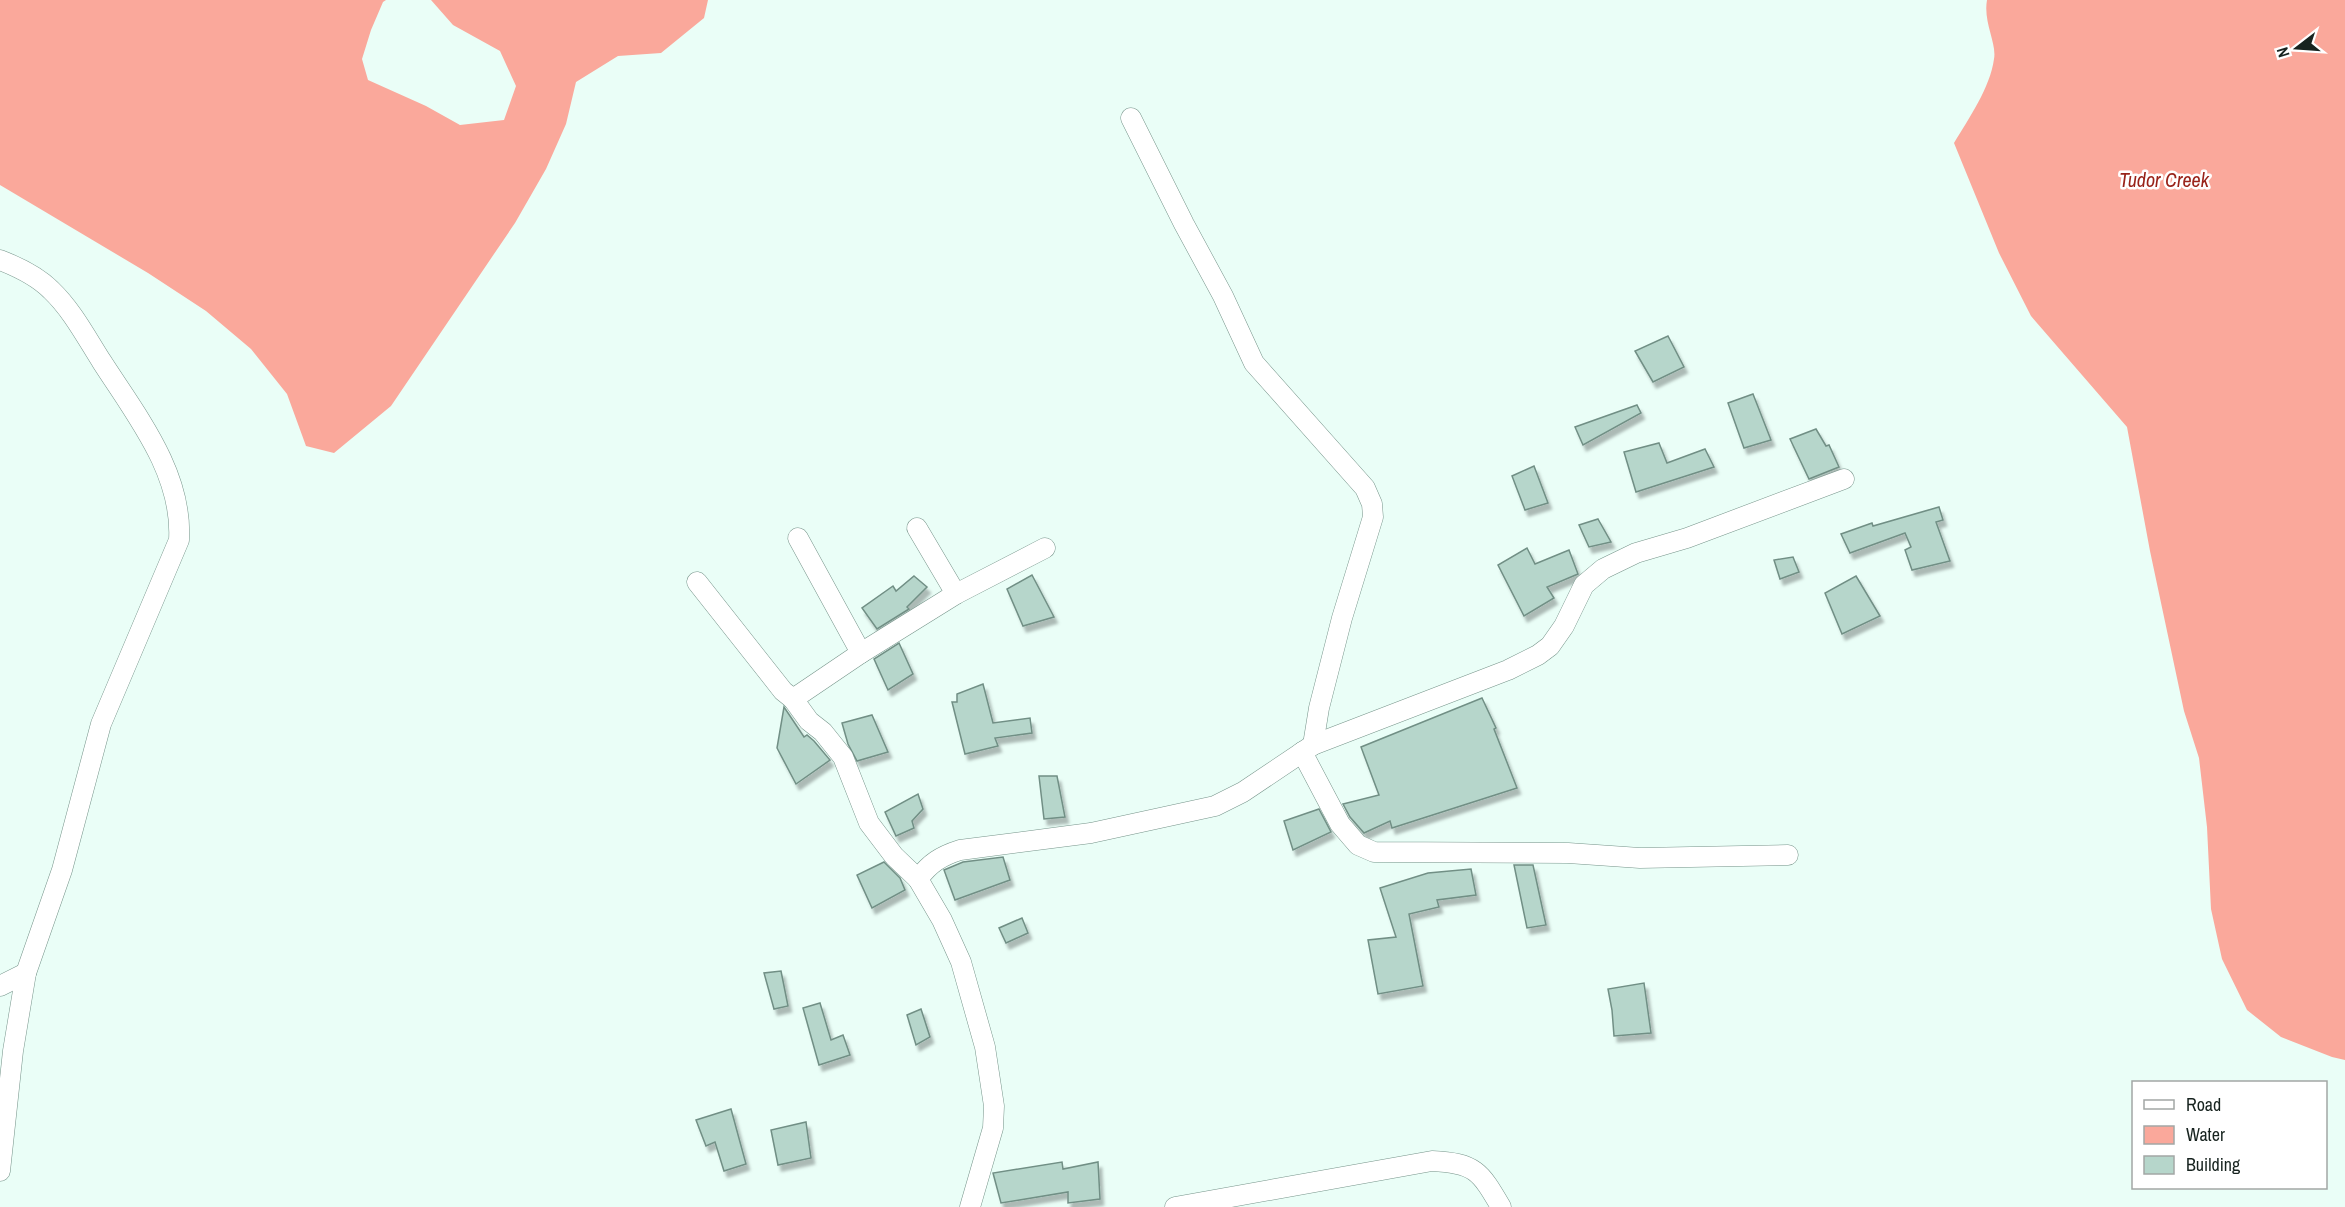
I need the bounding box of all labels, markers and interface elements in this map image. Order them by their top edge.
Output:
north arrow [2267,18,2327,78]
text: N [2271,45,2295,60]
water label: Tudor Creek [2119,166,2210,193]
legend [2132,1081,2327,1189]
text: Road [2186,1092,2221,1117]
text: Water [2186,1122,2225,1147]
text: Building [2186,1152,2241,1177]

